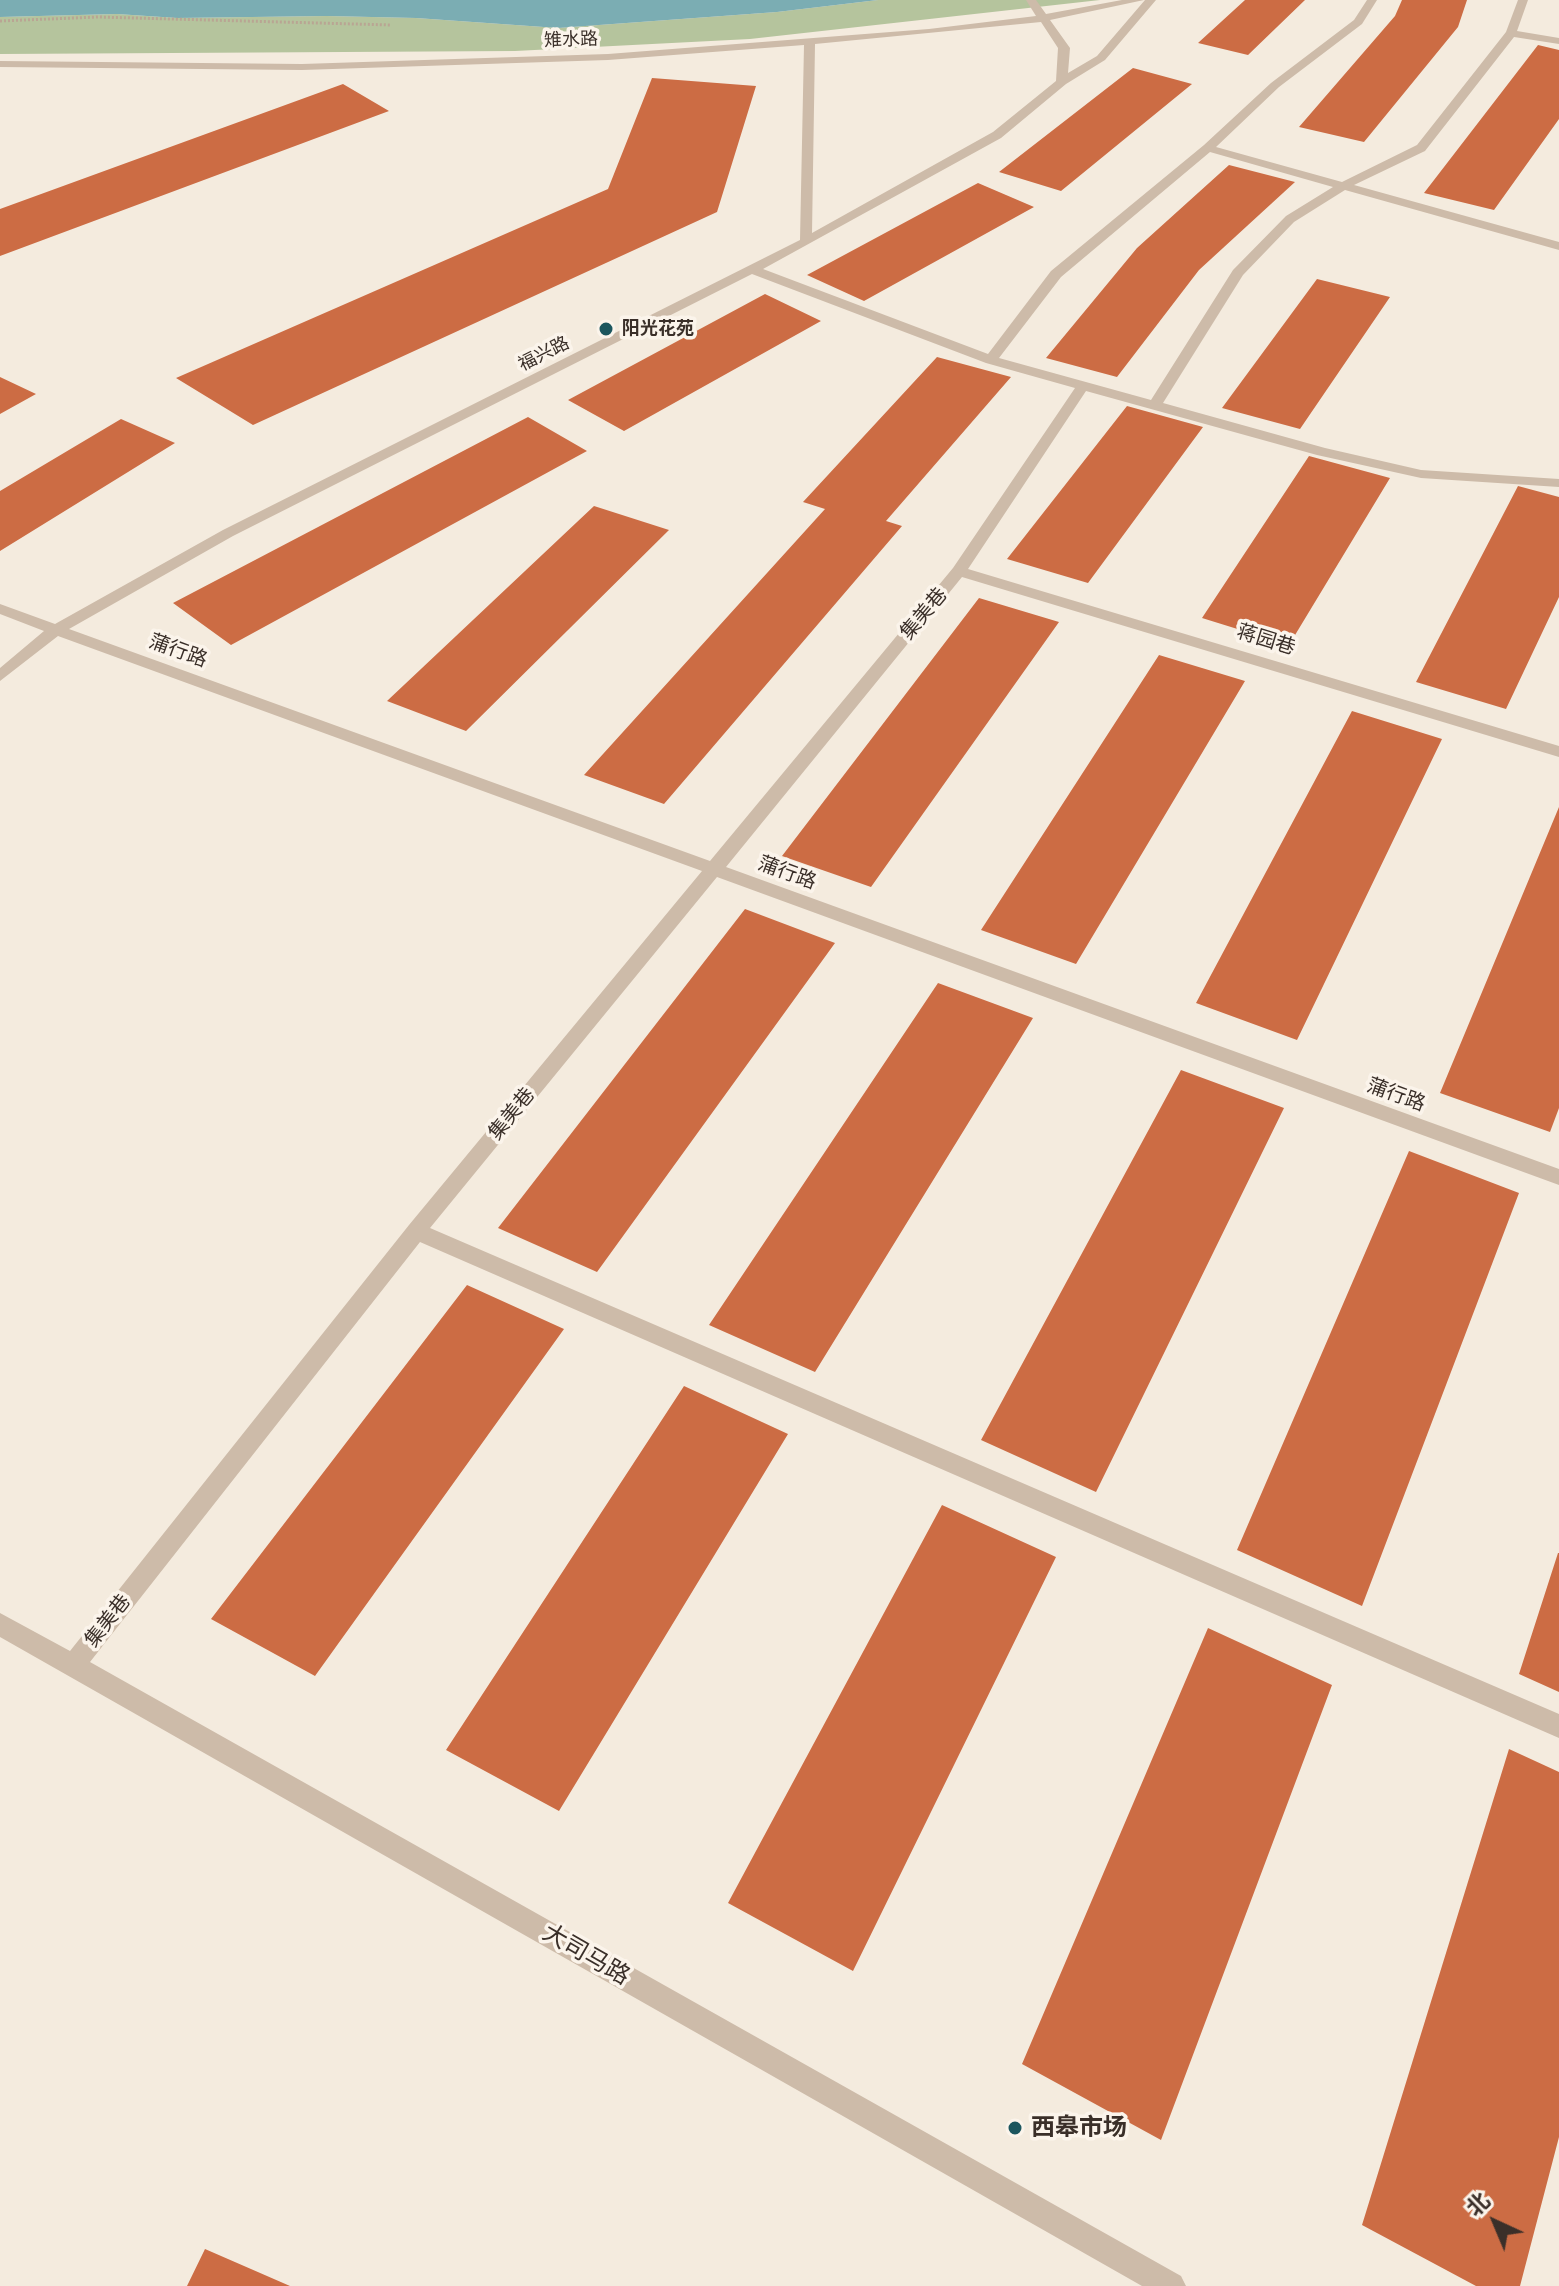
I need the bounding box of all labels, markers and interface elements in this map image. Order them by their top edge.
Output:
street label: 雉水路 [544,28,598,52]
place label: 阳光花苑 [622,318,694,340]
marker: 阳光花苑 [597,320,615,338]
street label: 福兴路 [515,332,573,376]
street label: 集美巷 [896,583,952,645]
street label: 蒋园巷 [1234,620,1298,660]
street label: 蒲行路 [146,629,210,673]
street label: 蒲行路 [755,851,819,895]
street label: 蒲行路 [1364,1073,1428,1117]
street label: 集美巷 [484,1083,540,1145]
street label: 集美巷 [80,1590,136,1652]
street label: 大司马路 [537,1919,635,1991]
place label: 西皋市场 [1031,2114,1127,2142]
marker: 西皋市场 [1006,2119,1024,2137]
north arrow [1455,2182,1535,2262]
text: 北 [1461,2187,1495,2222]

